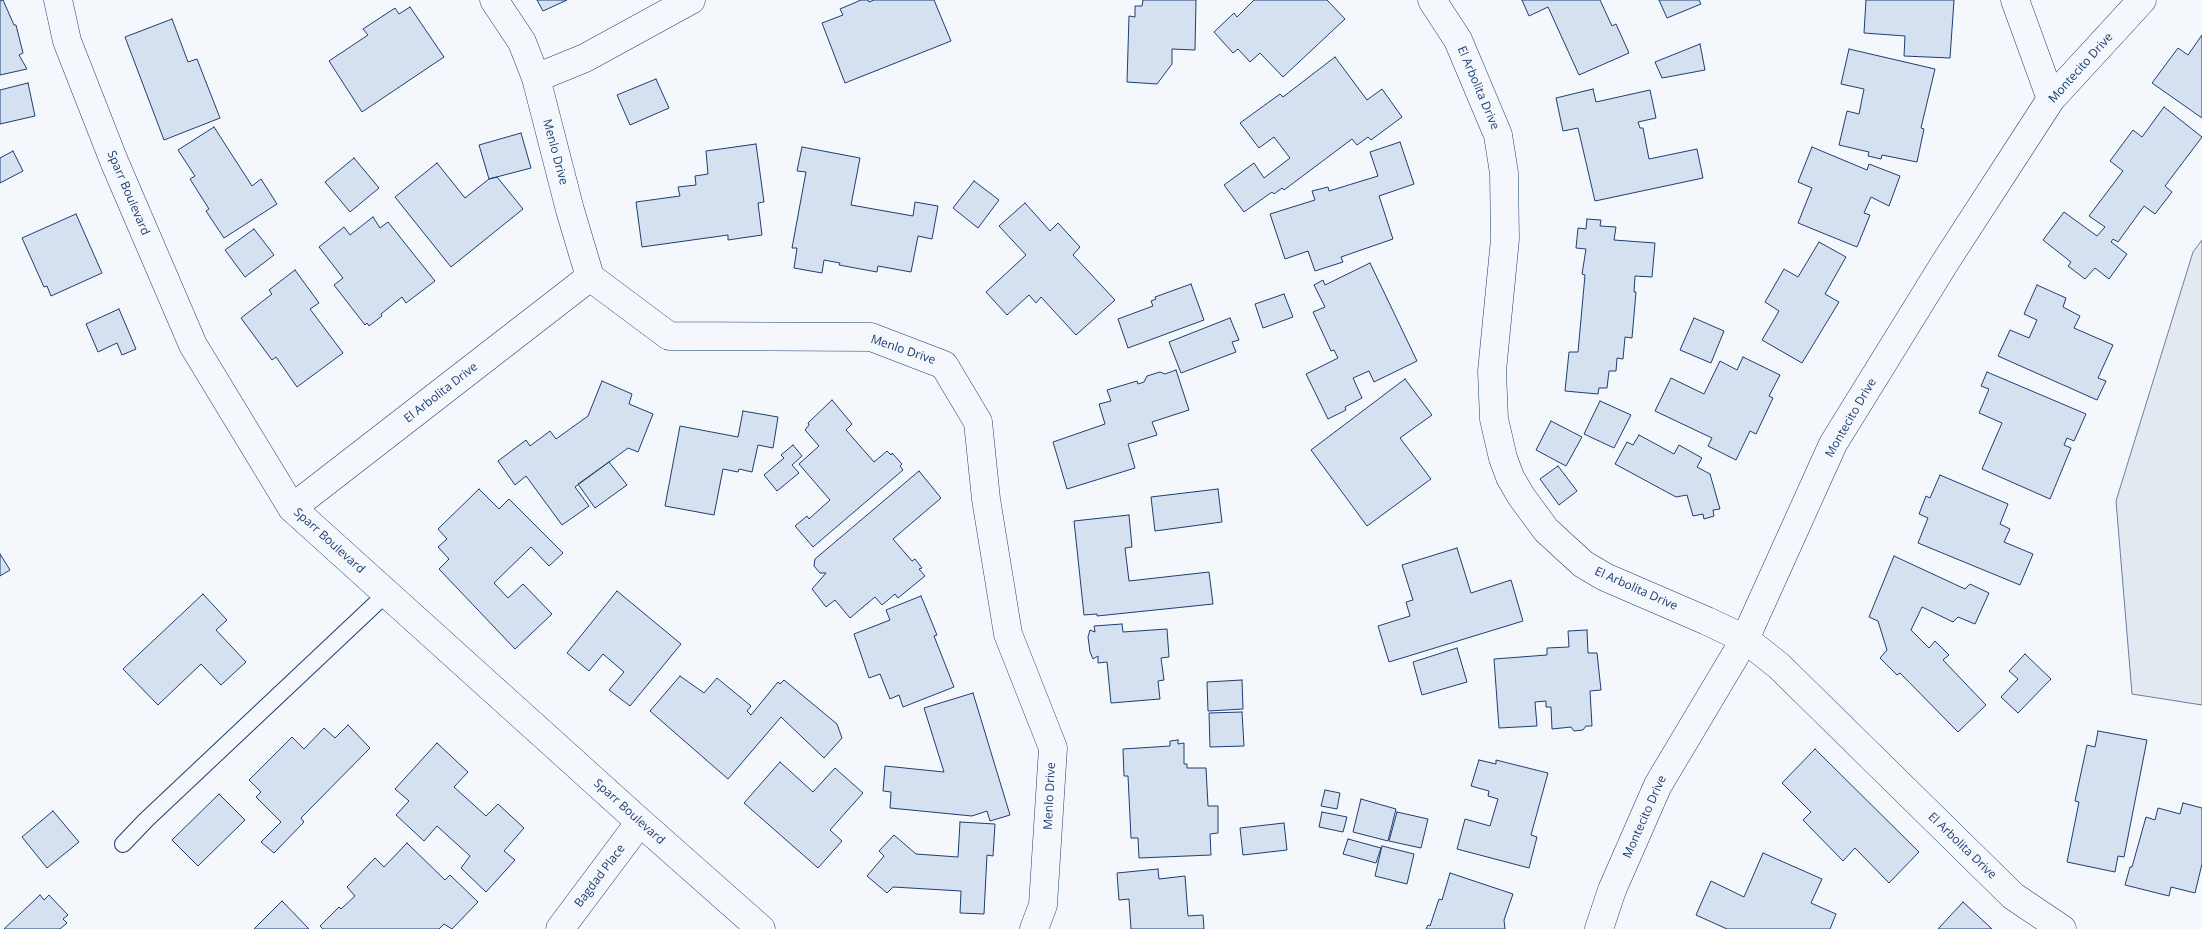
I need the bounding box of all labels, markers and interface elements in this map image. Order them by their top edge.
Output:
street label: Montecito Drive [2046,30,2116,106]
street label: El Arbolita Drive [1454,44,1502,132]
street label: Menlo Drive [539,117,571,187]
street label: Sparr Boulevard [104,149,152,237]
street label: Menlo Drive [869,332,937,368]
street label: El Arbolita Drive [401,360,481,426]
street label: Montecito Drive [1822,376,1880,460]
street label: Sparr Boulevard [291,505,367,577]
street label: El Arbolita Drive [1592,564,1680,614]
street label: Menlo Drive [1041,762,1059,830]
street label: Montecito Drive [1620,773,1670,861]
street label: Sparr Boulevard [591,776,667,848]
street label: El Arbolita Drive [1925,810,1999,882]
street label: Bagdad Place [572,842,628,910]

